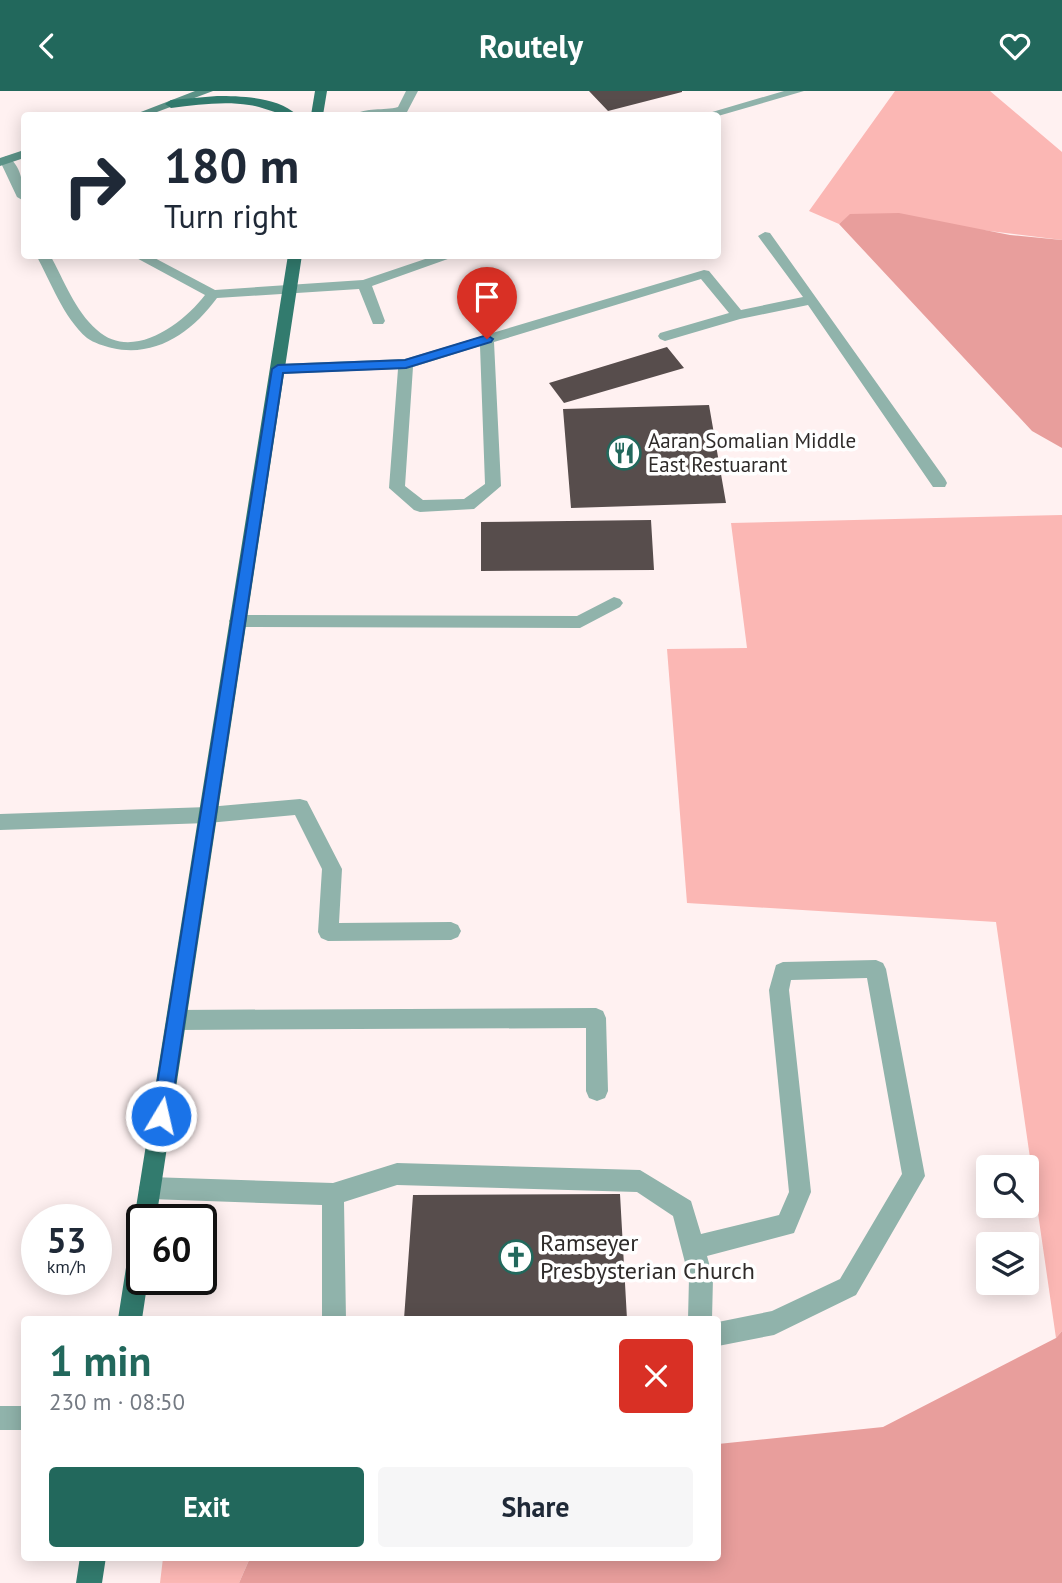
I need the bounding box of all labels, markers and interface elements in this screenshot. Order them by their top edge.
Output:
text: Routely [479,25,583,67]
icon: back [28,27,66,65]
icon: heart [996,27,1034,65]
text: 180 m [164,133,299,197]
icon: right [49,140,140,231]
text: Turn right [164,195,298,237]
pin [457,267,517,339]
icon: arrive [468,278,506,316]
place label: Aaran Somalian Middle East Restuarant [648,427,856,478]
restaurant icon: Aaran Somalian Middle East Restuarant [605,434,643,472]
position arrow [124,1079,198,1153]
map controls [976,1155,1039,1295]
button: search [976,1155,1039,1218]
speed limit sign: 60 [126,1204,217,1295]
text: 53 [47,1217,86,1263]
place label: Ramseyer Presbysterian Church [540,1227,755,1286]
button: layers [976,1232,1039,1295]
church icon: Ramseyer Presbysterian Church [497,1238,535,1276]
text: km/h [47,1255,86,1278]
text: 1 min [49,1333,151,1388]
button: close [619,1339,693,1413]
text: 230 m · 08:50 [49,1387,185,1416]
button: Exit [49,1467,364,1547]
button: Share [378,1467,693,1547]

